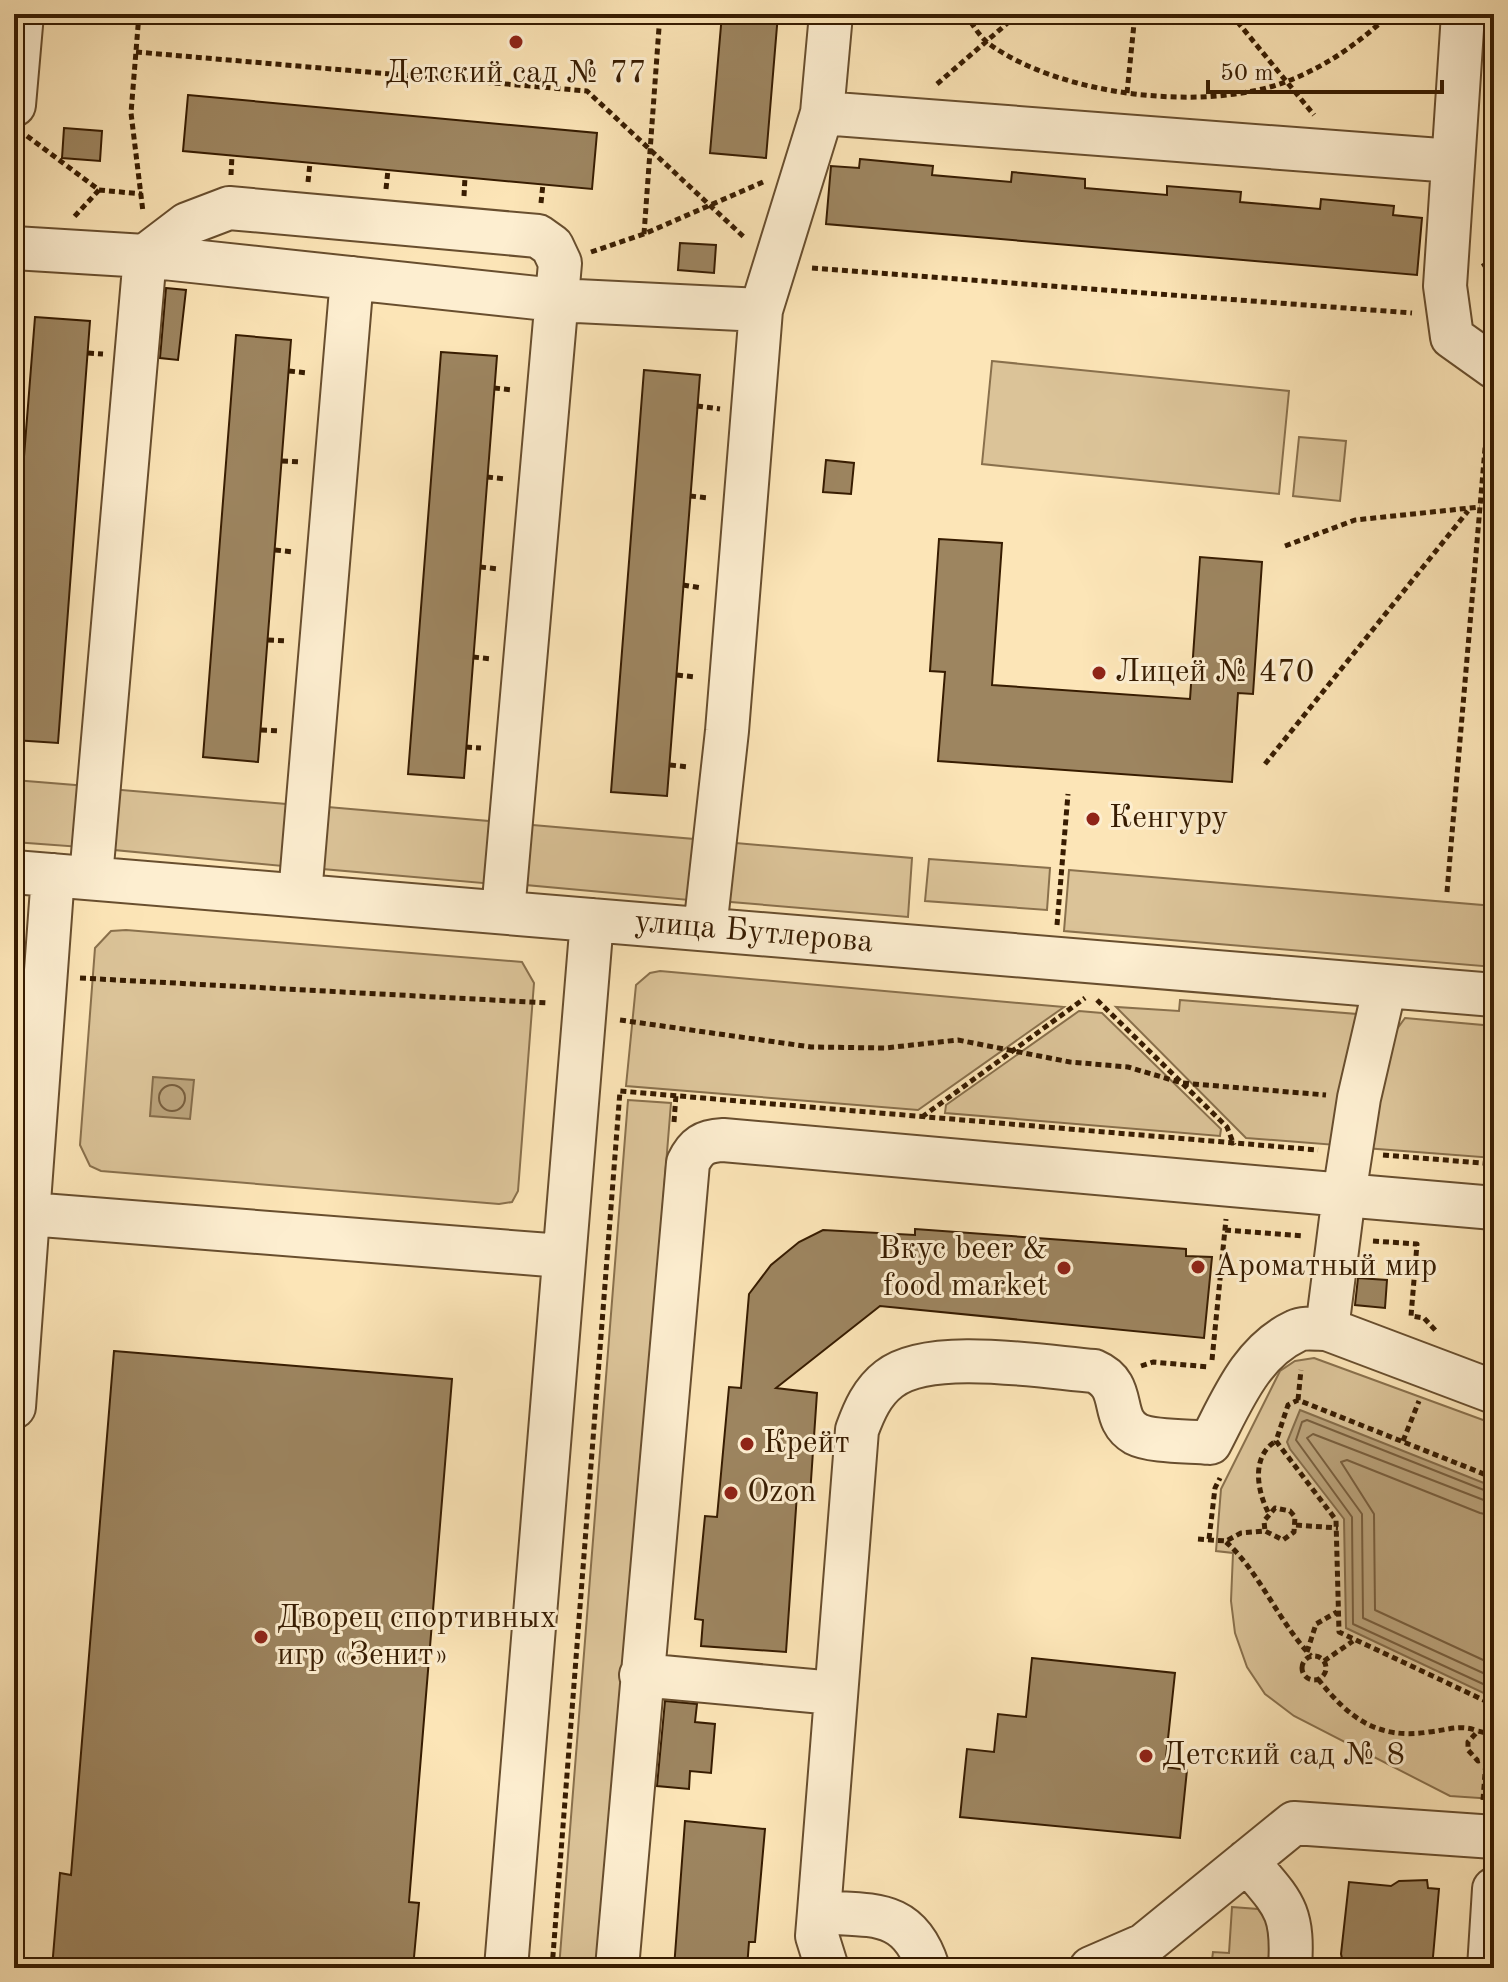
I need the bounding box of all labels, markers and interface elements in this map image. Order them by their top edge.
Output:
marker: Детский сад № 77 [507,33,525,51]
scale bar [1208,44,1442,94]
place label: Детский сад № 77 [385,58,647,90]
text: 50 m [1220,62,1274,86]
place label: Лицей № 470 [1115,657,1314,689]
marker: Лицей № 470 [1090,664,1108,682]
place label: Кенгуру [1109,803,1228,835]
marker: Кенгуру [1084,810,1102,828]
street label: улица Бутлерова [633,907,875,959]
place label: Вкус beer & food market [878,1234,1048,1303]
place label: Ароматный мир [1214,1251,1437,1283]
marker: Ароматный мир [1189,1258,1207,1276]
marker: Вкус beer & food market [1055,1259,1073,1277]
place label: Крейт [763,1428,850,1460]
marker: Крейт [738,1435,756,1453]
place label: Ozon [747,1477,817,1509]
marker: Ozon [722,1484,740,1502]
place label: Дворец спортивных игр «Зенит» [277,1603,557,1672]
marker: Дворец спортивных игр «Зенит» [252,1628,270,1646]
place label: Детский сад № 8 [1162,1740,1405,1772]
marker: Детский сад № 8 [1137,1747,1155,1765]

